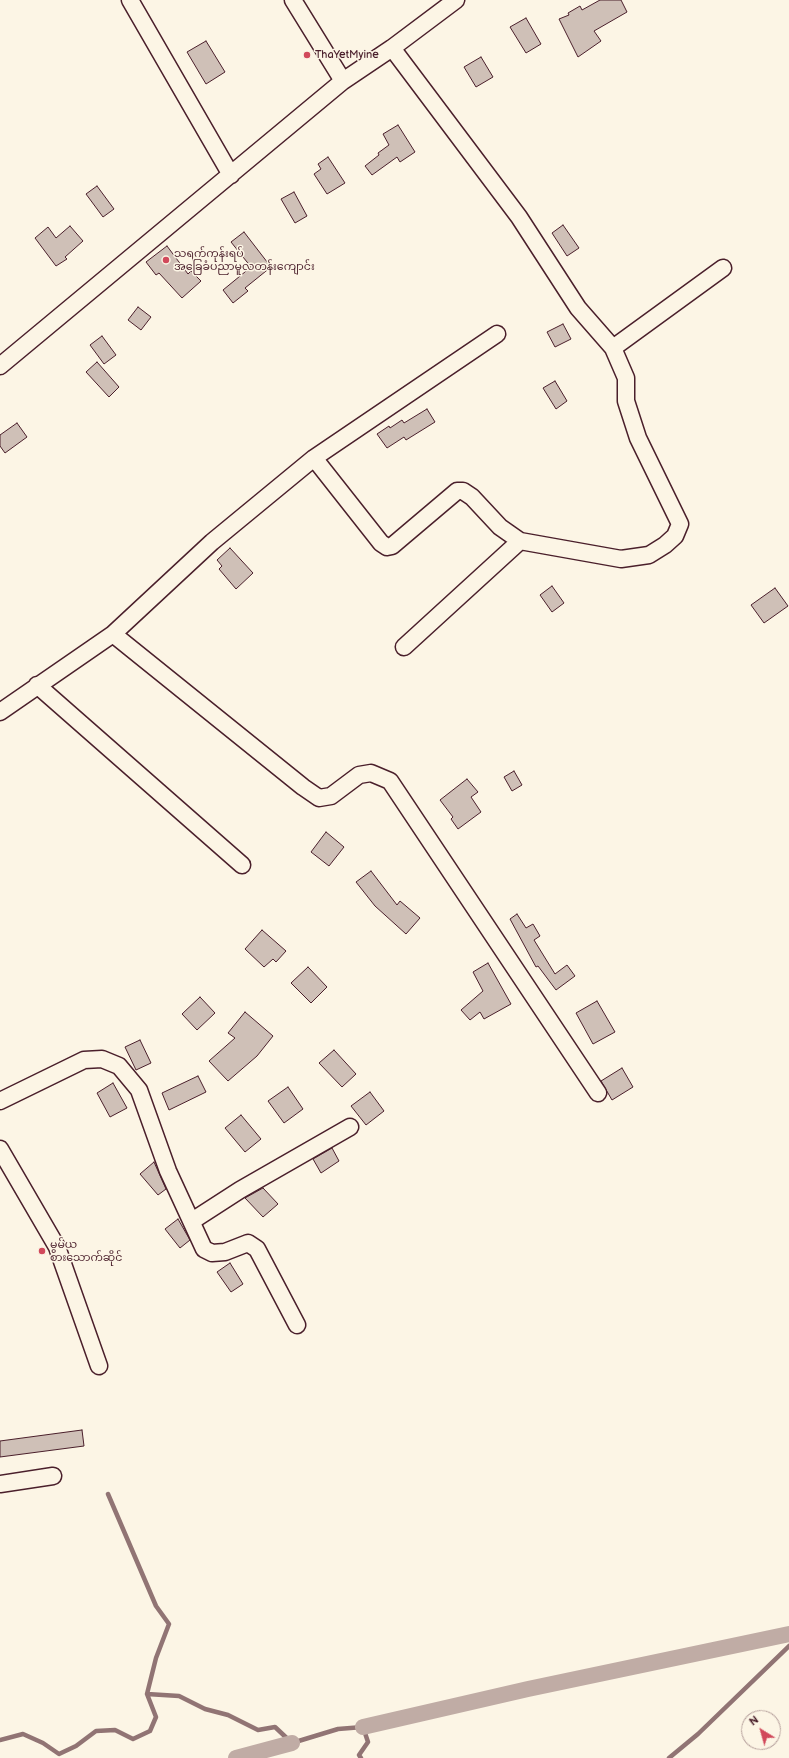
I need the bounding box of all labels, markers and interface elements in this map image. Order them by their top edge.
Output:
place label: ThaYetMyine [315,48,379,62]
marker: ThaYetMyine [302,50,312,60]
place label: သရက်ကုန်းရပ် အခြေခံပညာမူလတန်းကျောင်း [174,247,315,273]
marker: သရက်ကုန်းရပ် အခြေခံပညာမူလတန်းကျောင်း [161,255,171,265]
place label: မွမ်ယ စားသောက်ဆိုင် [50,1238,122,1264]
marker: မွမ်ယ စားသောက်ဆိုင် [37,1246,47,1256]
north arrow [741,1710,781,1750]
text: N [747,1713,761,1728]

